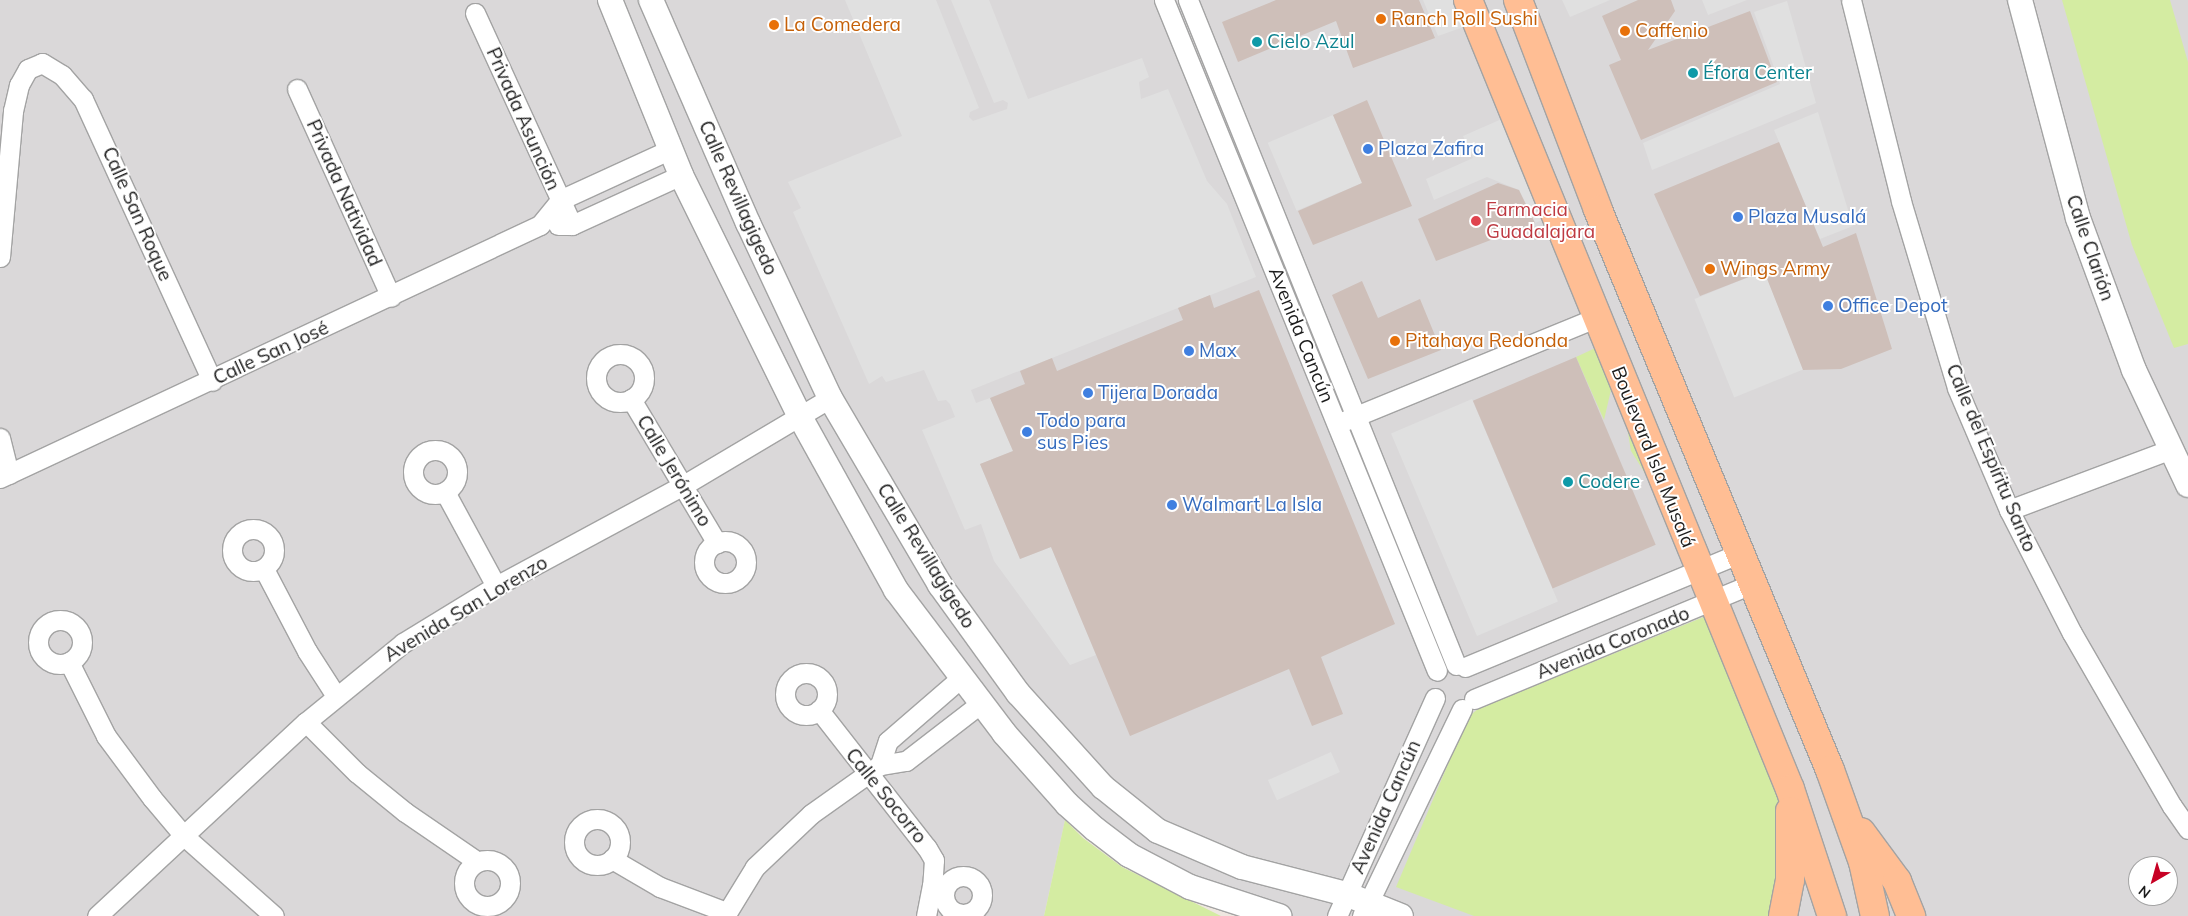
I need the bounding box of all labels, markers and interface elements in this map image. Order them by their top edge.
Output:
place label: Ranch Roll Sushi [1391,8,1538,30]
marker: Ranch Roll Sushi [1375,13,1387,25]
place label: La Comedera [784,14,901,36]
marker: La Comedera [768,19,780,31]
place label: Caffenio [1635,20,1708,42]
marker: Caffenio [1619,25,1631,37]
place label: Cielo Azul [1267,31,1354,53]
marker: Cielo Azul [1251,36,1263,48]
street label: Privada Asunción [481,44,565,194]
place label: Éfora Center [1703,62,1812,84]
marker: Éfora Center [1687,67,1699,79]
street label: Privada Natividad [301,116,387,270]
street label: Calle Revillagigedo [694,117,782,279]
place label: Plaza Zafira [1378,138,1484,160]
street label: Calle San Roque [97,143,177,285]
marker: Plaza Zafira [1362,143,1374,155]
street label: Calle Clarión [2061,192,2119,304]
place label: Farmacia Guadalajara [1486,199,1595,243]
place label: Plaza Musalá [1748,206,1866,228]
marker: Plaza Musalá [1732,211,1744,223]
marker: Farmacia Guadalajara [1470,215,1482,227]
place label: Wings Army [1720,258,1830,280]
marker: Wings Army [1704,263,1716,275]
street label: Avenida Cancún [1263,264,1339,406]
place label: Office Depot [1838,295,1948,317]
marker: Office Depot [1822,300,1834,312]
street label: Calle San José [210,316,332,390]
place label: Pitahaya Redonda [1405,330,1568,352]
marker: Pitahaya Redonda [1389,335,1401,347]
place label: Max [1199,340,1237,362]
marker: Max [1183,345,1195,357]
street label: Calle del Espíritu Santo [1941,361,2041,555]
street label: Boulevard Isla Musalá [1606,363,1700,551]
place label: Tijera Dorada [1098,382,1218,404]
marker: Tijera Dorada [1082,387,1094,399]
place label: Todo para sus Pies [1037,410,1126,454]
street label: Calle Jerónimo [632,411,716,531]
marker: Todo para sus Pies [1021,426,1033,438]
place label: Codere [1578,471,1640,493]
marker: Codere [1562,476,1574,488]
street label: Calle Revillagigedo [872,479,980,633]
place label: Walmart La Isla [1182,494,1322,516]
marker: Walmart La Isla [1166,499,1178,511]
street label: Avenida San Lorenzo [380,551,552,667]
street label: Avenida Coronado [1533,602,1693,684]
street label: Avenida Cancún [1346,737,1426,877]
street label: Calle Socorro [841,744,931,848]
north arrow [2128,856,2178,906]
text: N [2135,882,2154,902]

